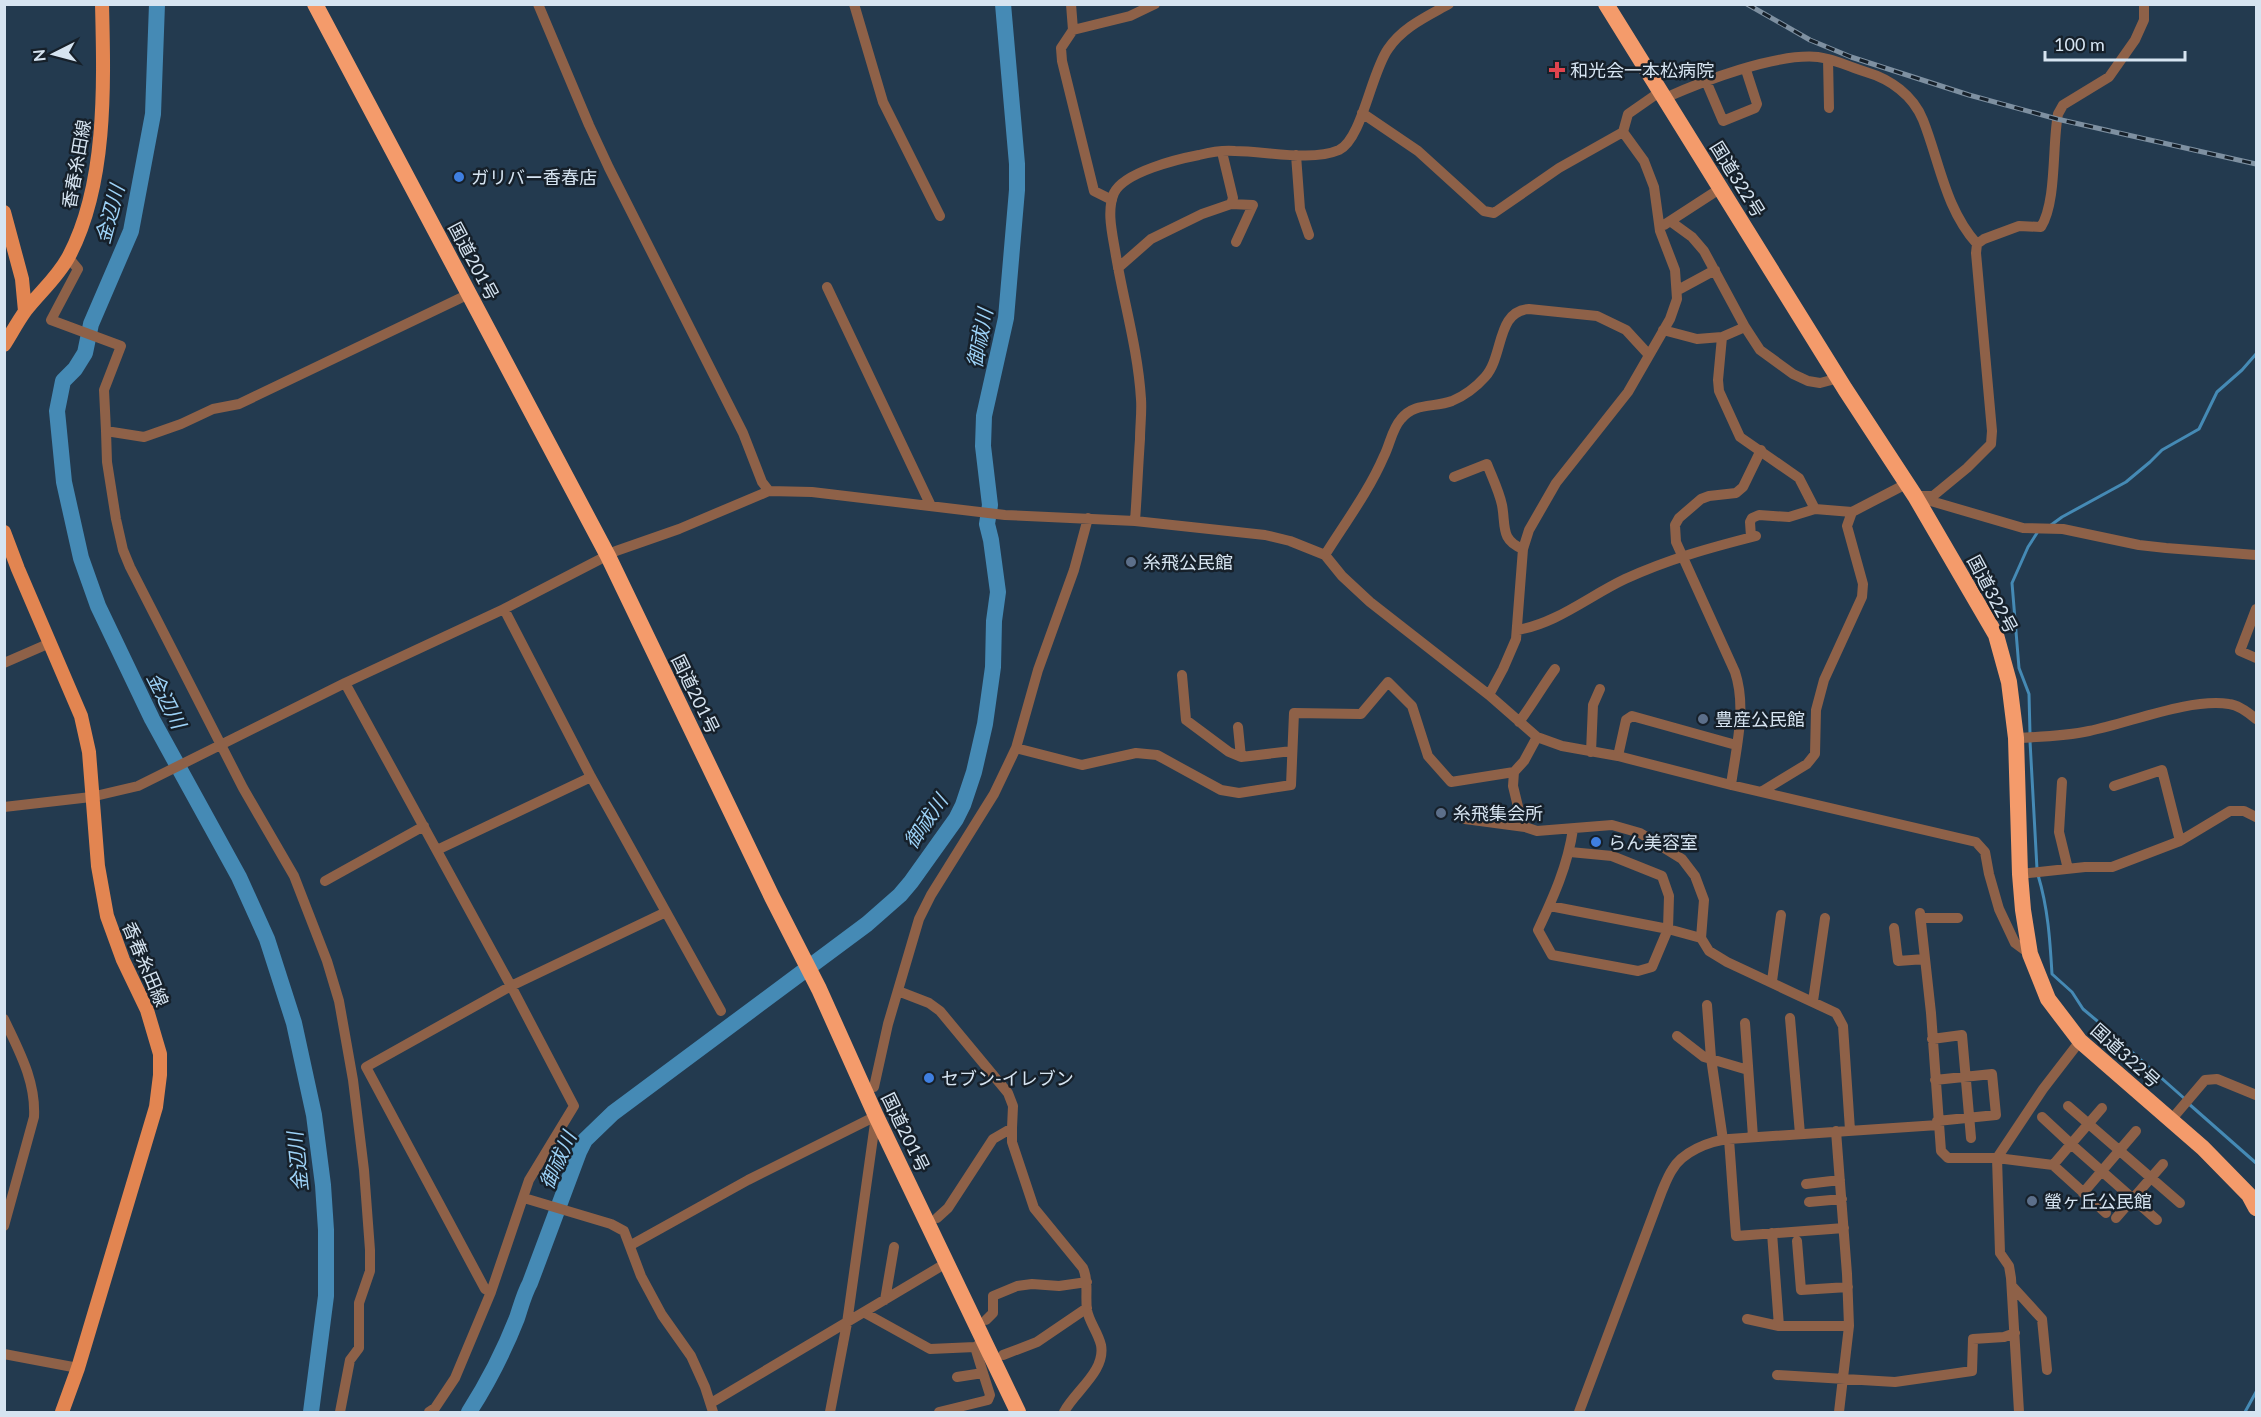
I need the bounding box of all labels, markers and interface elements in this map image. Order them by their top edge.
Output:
north arrow [24,24,84,84]
scale bar [2045,24,2184,62]
text: 100 m [2054,33,2105,55]
text: N [28,48,49,63]
place label: 和光会一本松病院 [1570,59,1714,81]
marker: 和光会一本松病院 [1548,61,1566,79]
street label: 香春糸田線 [57,118,95,210]
street label: 国道322号 [1706,137,1770,221]
place label: ガリバー香春店 [471,166,597,188]
marker: ガリバー香春店 [452,170,466,184]
water label: 金辺川 [90,180,129,246]
street label: 国道201号 [444,218,504,304]
water label: 御祓川 [961,304,997,370]
place label: 糸飛公民館 [1143,551,1233,573]
street label: 国道322号 [1963,551,2023,637]
marker: 糸飛公民館 [1124,555,1138,569]
street label: 国道201号 [667,651,725,737]
water label: 金辺川 [143,668,192,734]
place label: 豊産公民館 [1715,708,1805,730]
marker: 豊産公民館 [1696,712,1710,726]
water label: 御祓川 [898,788,953,853]
place label: 糸飛集会所 [1453,802,1543,824]
marker: 糸飛集会所 [1434,806,1448,820]
place label: らん美容室 [1608,831,1698,853]
marker: らん美容室 [1589,835,1603,849]
street label: 香春糸田線 [118,918,174,1010]
street label: 国道322号 [2087,1018,2165,1092]
place label: セブン-イレブン [941,1067,1074,1089]
marker: セブン-イレブン [922,1071,936,1085]
street label: 国道201号 [877,1089,935,1175]
water label: 御祓川 [534,1126,581,1192]
water label: 金辺川 [282,1129,312,1193]
place label: 螢ヶ丘公民館 [2044,1190,2152,1212]
marker: 螢ヶ丘公民館 [2025,1194,2039,1208]

